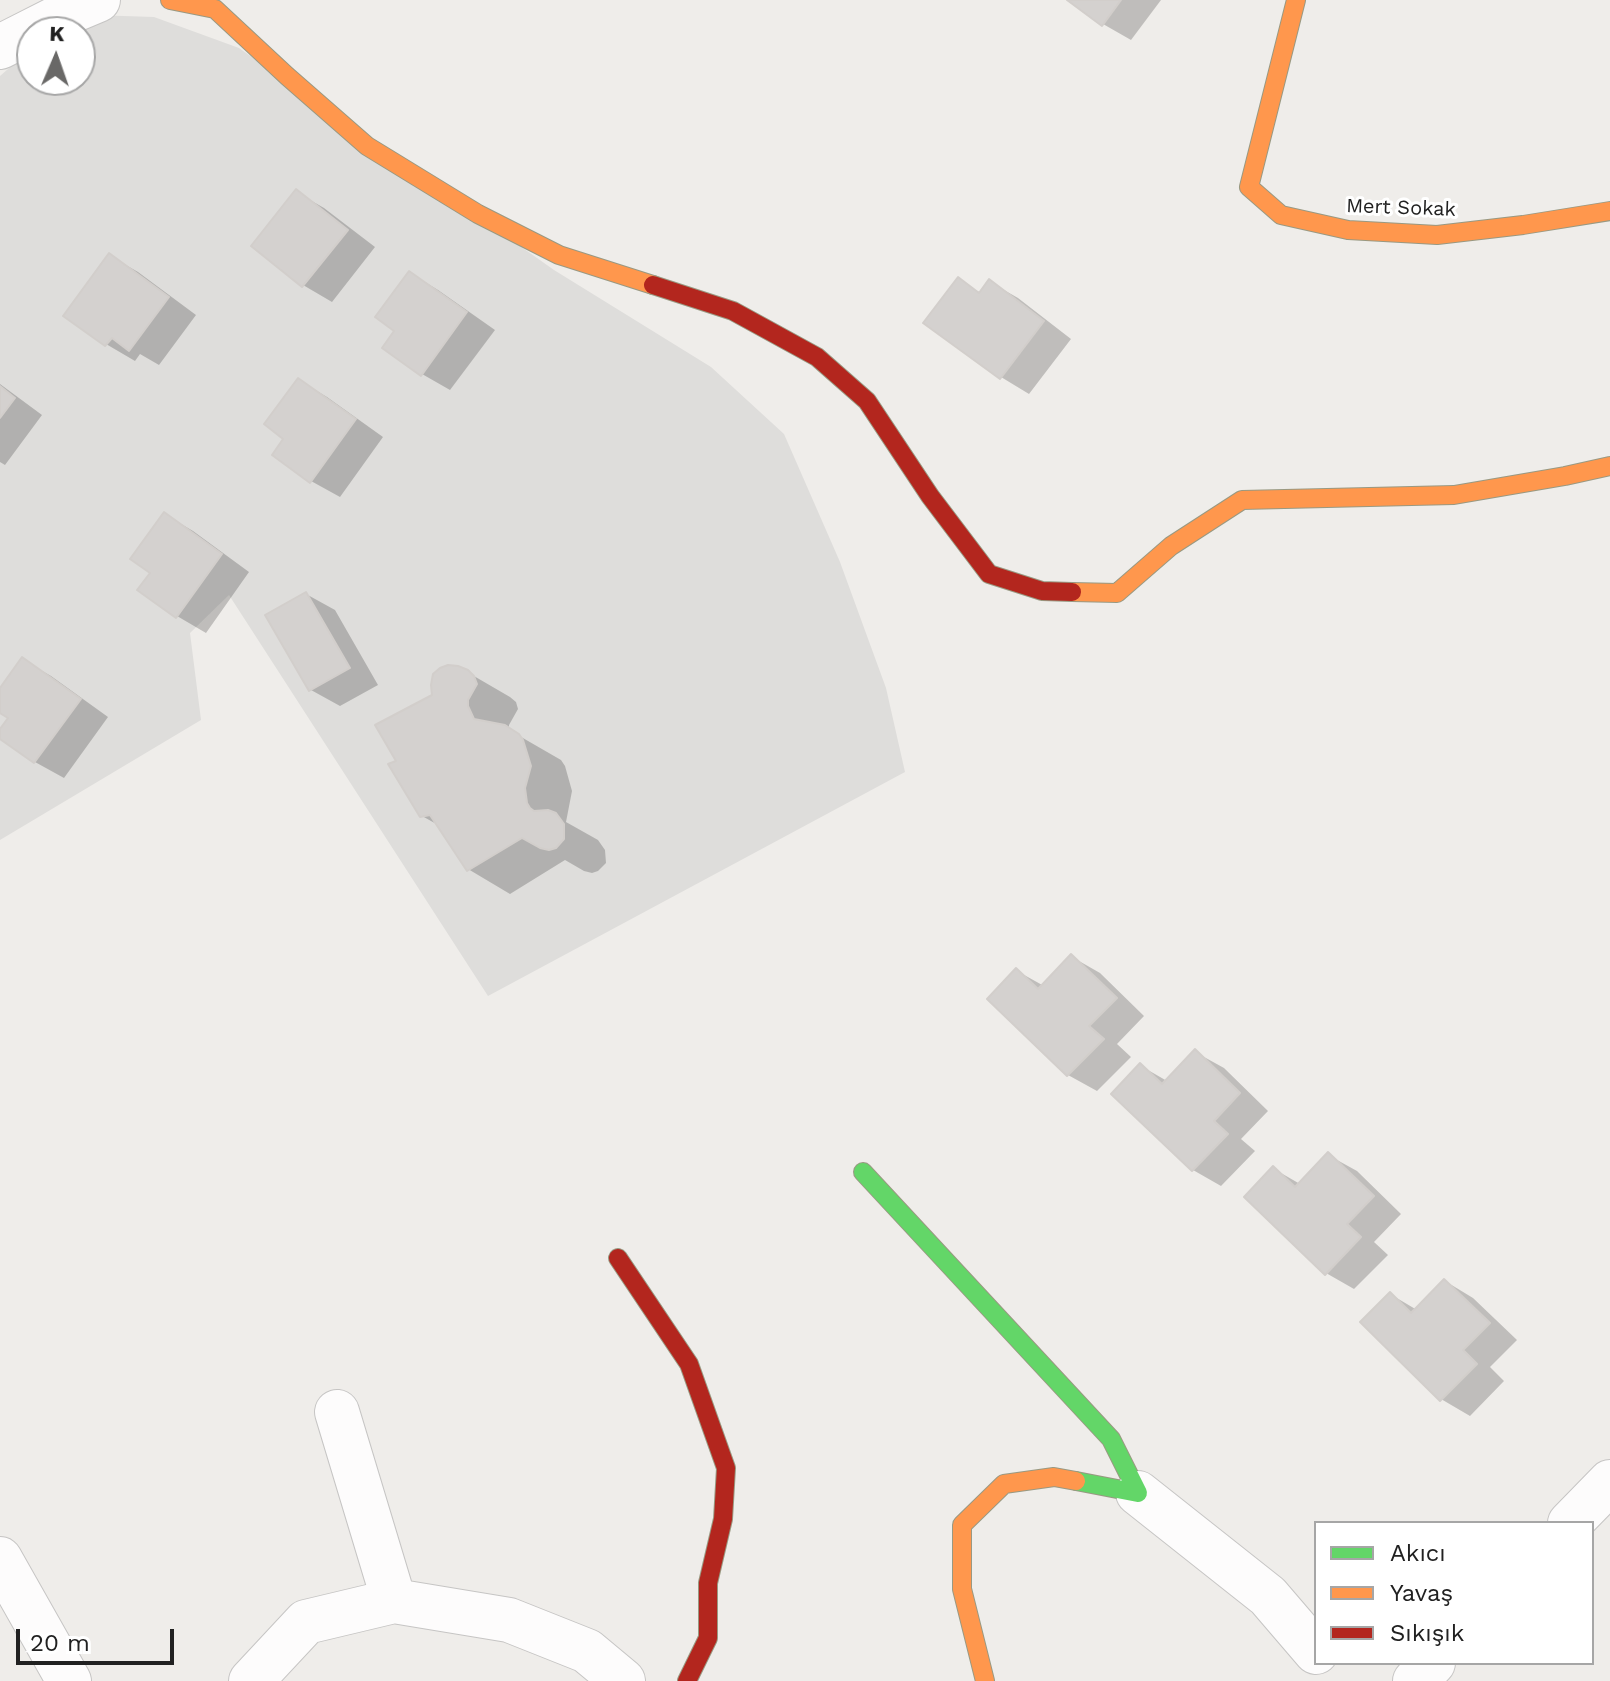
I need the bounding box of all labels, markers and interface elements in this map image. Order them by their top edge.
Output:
north arrow [16,16,96,96]
text: K [49,21,65,46]
street label: Mert Sokak [1346,194,1456,222]
legend [1314,1521,1594,1665]
text: Akıcı [1390,1539,1446,1567]
text: Yavaş [1390,1579,1453,1607]
scale bar [20,1613,178,1663]
text: Sıkışık [1390,1619,1464,1647]
text: 20 m [30,1629,90,1657]

